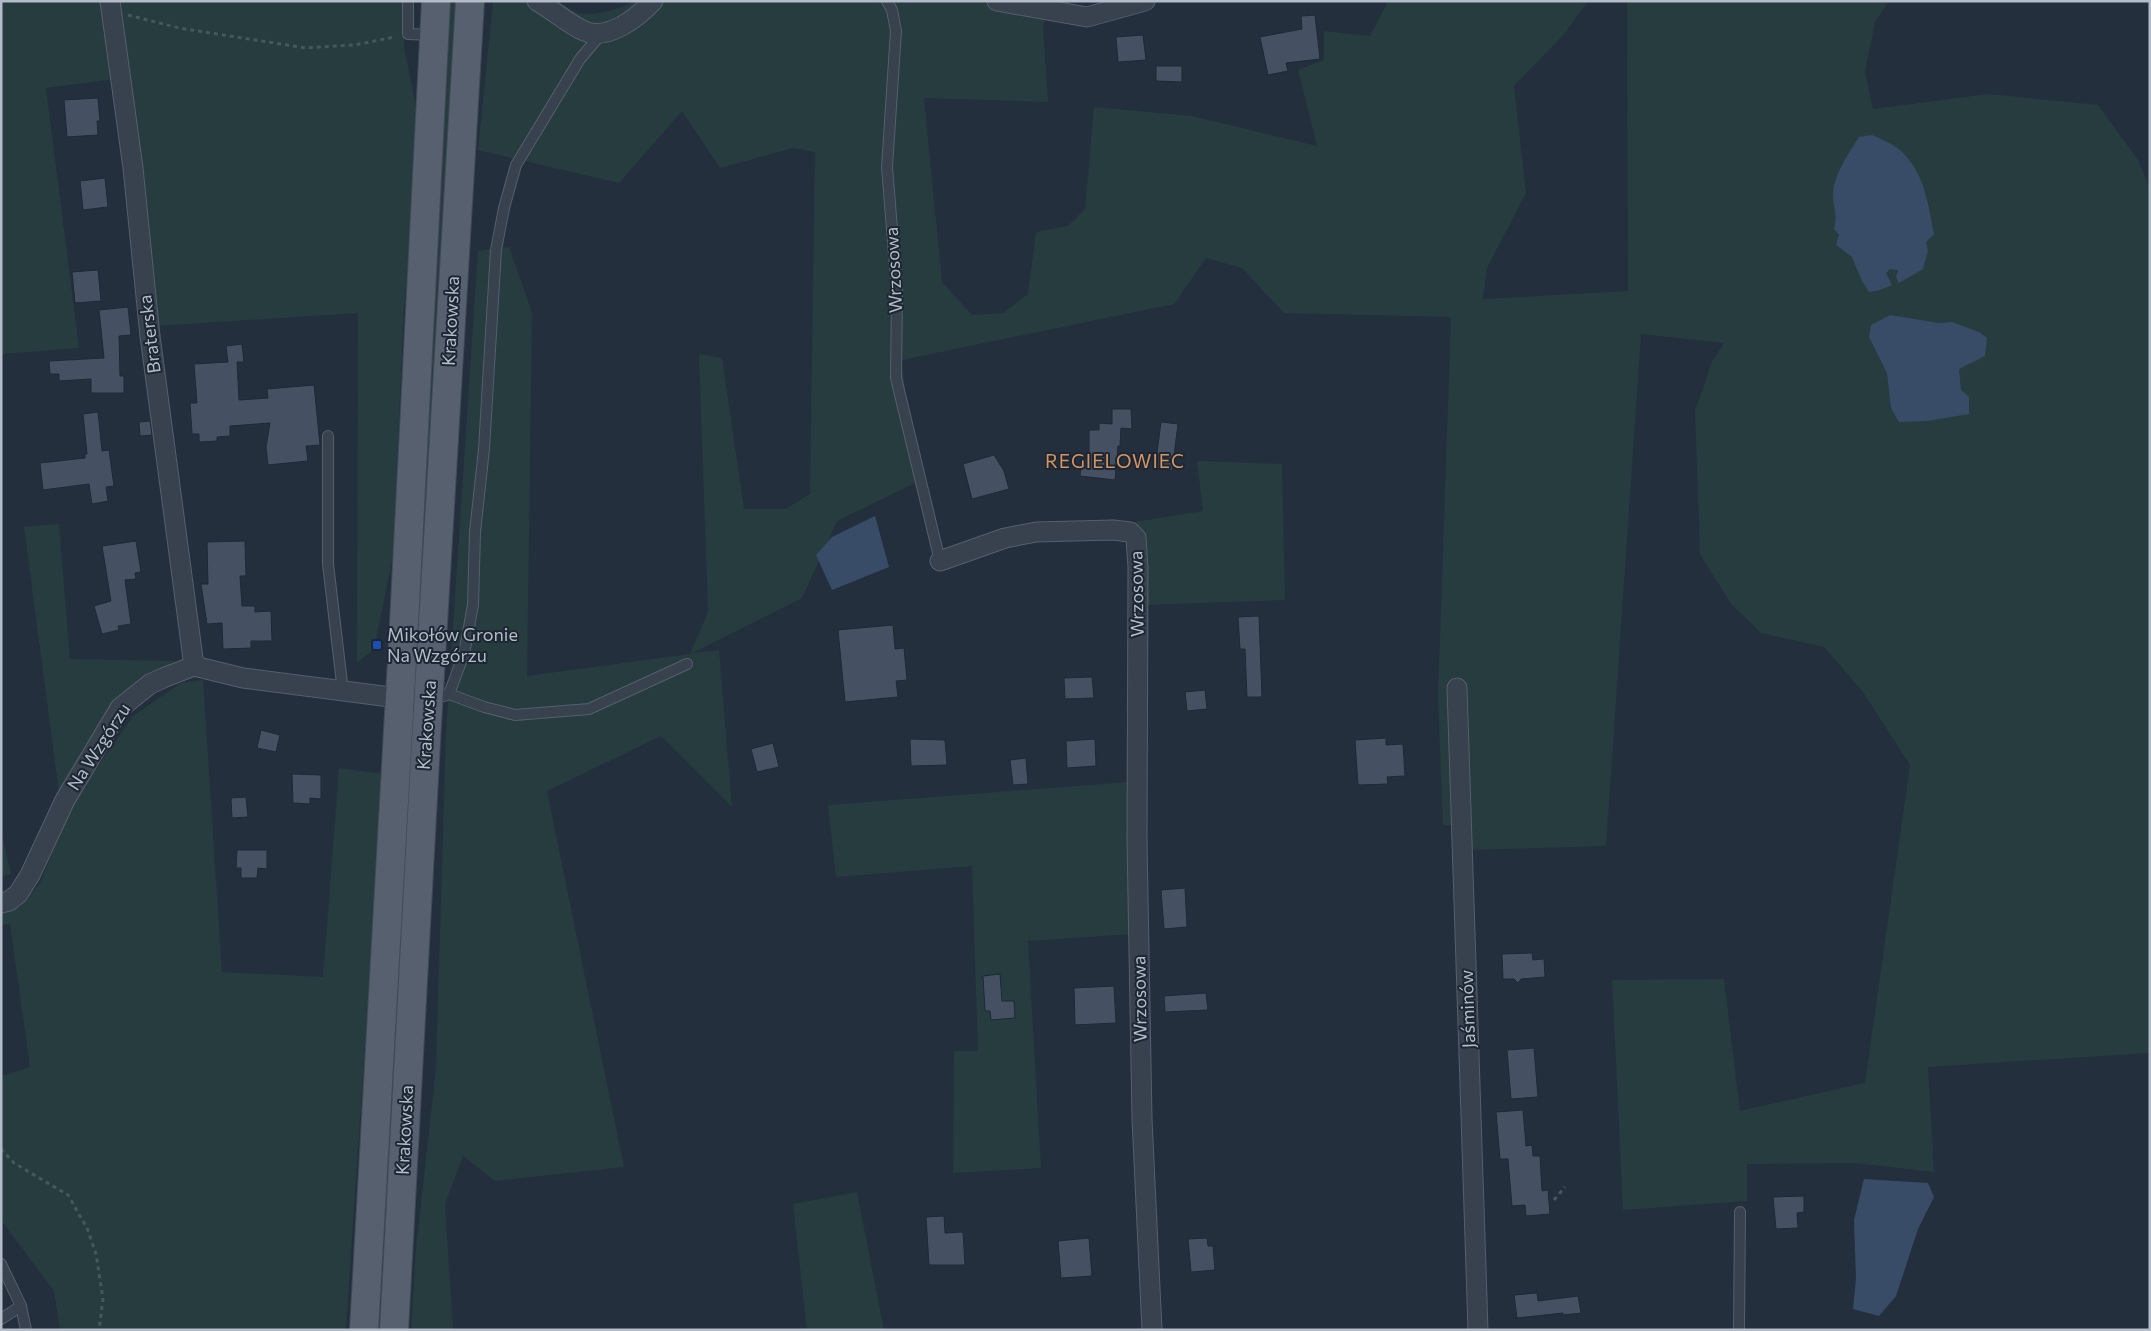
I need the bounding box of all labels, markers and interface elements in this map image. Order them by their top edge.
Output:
street label: Wrzosowa [880,226,906,314]
street label: Krakowska [437,275,463,366]
street label: Braterska [133,294,165,375]
district label: REGIELOWIEC [1045,449,1185,472]
street label: Wrzosowa [1124,551,1148,637]
place label: Mikołów Gronie Na Wzgórzu [387,623,518,666]
marker: Mikołów Gronie Na Wzgórzu [371,639,383,651]
street label: Krakowska [412,679,440,771]
street label: Na Wzgórzu [62,699,135,794]
street label: Wrzosowa [1127,956,1151,1042]
street label: Jaśminów [1455,970,1479,1049]
street label: Krakowska [391,1084,417,1175]

